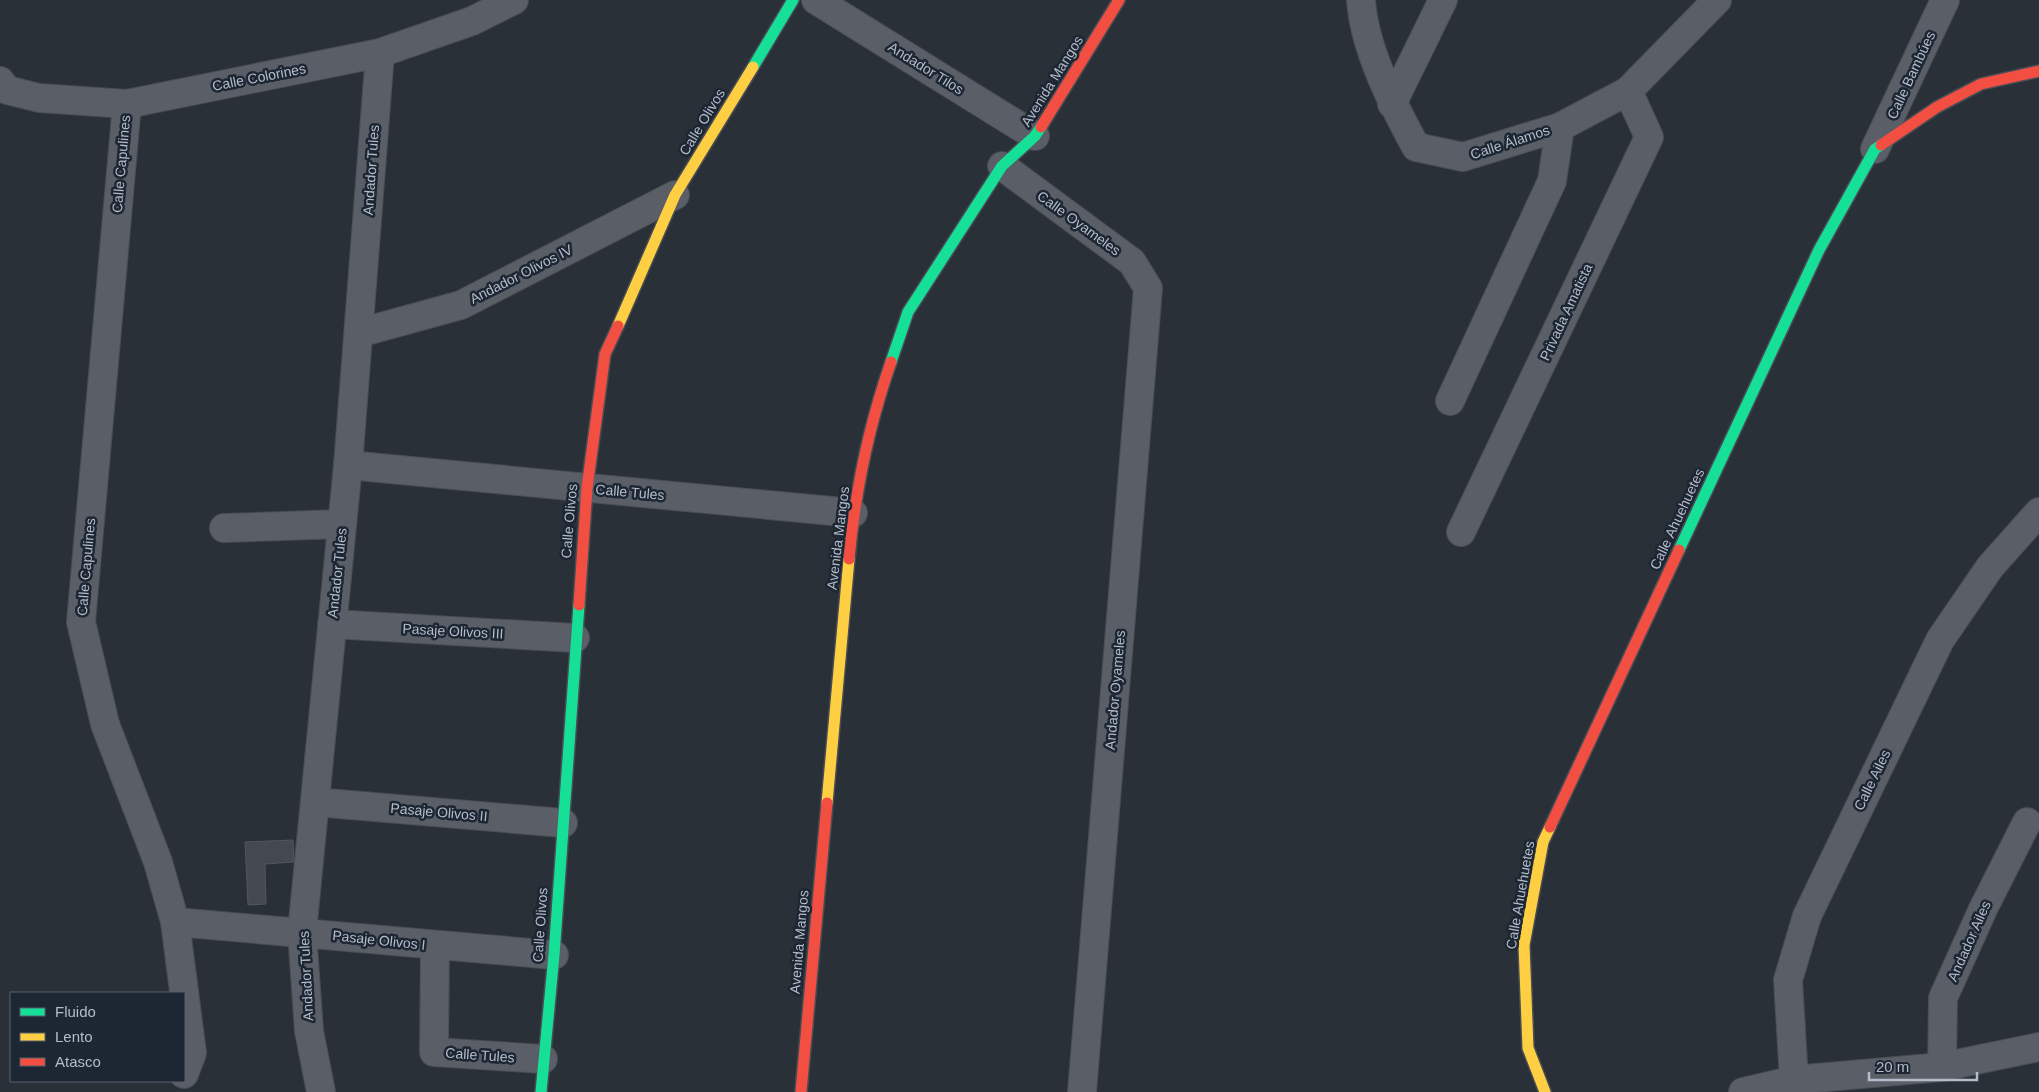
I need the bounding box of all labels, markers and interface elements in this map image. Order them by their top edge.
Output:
street label: Calle Bambúes [1884,29,1938,121]
street label: Avenida Mangos [1018,33,1086,129]
street label: Andador Tilos [885,39,967,97]
street label: Calle Colorines [211,60,307,94]
street label: Calle Olivos [676,86,728,158]
street label: Calle Capulines [109,114,133,214]
street label: Calle Álamos [1468,122,1552,162]
street label: Andador Tules [360,124,382,216]
street label: Calle Oyameles [1034,187,1124,259]
street label: Andador Olivos IV [467,241,575,307]
street label: Privada Amatista [1537,261,1596,363]
street label: Calle Ahuehuetes [1647,466,1707,572]
street label: Calle Tules [595,481,665,503]
street label: Calle Olivos [558,483,580,559]
street label: Avenida Mangos [824,485,852,591]
street label: Calle Capulines [74,517,98,617]
street label: Andador Tules [324,527,350,619]
street label: Pasaje Olivos III [402,620,504,642]
street label: Andador Oyameles [1102,630,1128,750]
street label: Calle Ailes [1850,747,1894,813]
street label: Pasaje Olivos II [390,800,488,824]
street label: Calle Ahuehuetes [1503,840,1537,950]
street label: Calle Olivos [529,887,551,963]
street label: Avenida Mangos [786,889,812,995]
street label: Andador Ailes [1944,898,1994,984]
street label: Pasaje Olivos I [332,927,426,953]
street label: Andador Tules [296,930,316,1022]
legend [10,992,185,1082]
text: Fluido [55,1003,96,1020]
text: Lento [55,1028,93,1045]
street label: Calle Tules [445,1045,515,1065]
scale bar [1869,1050,1976,1082]
text: Atasco [55,1053,101,1070]
text: 20 m [1876,1058,1909,1075]

